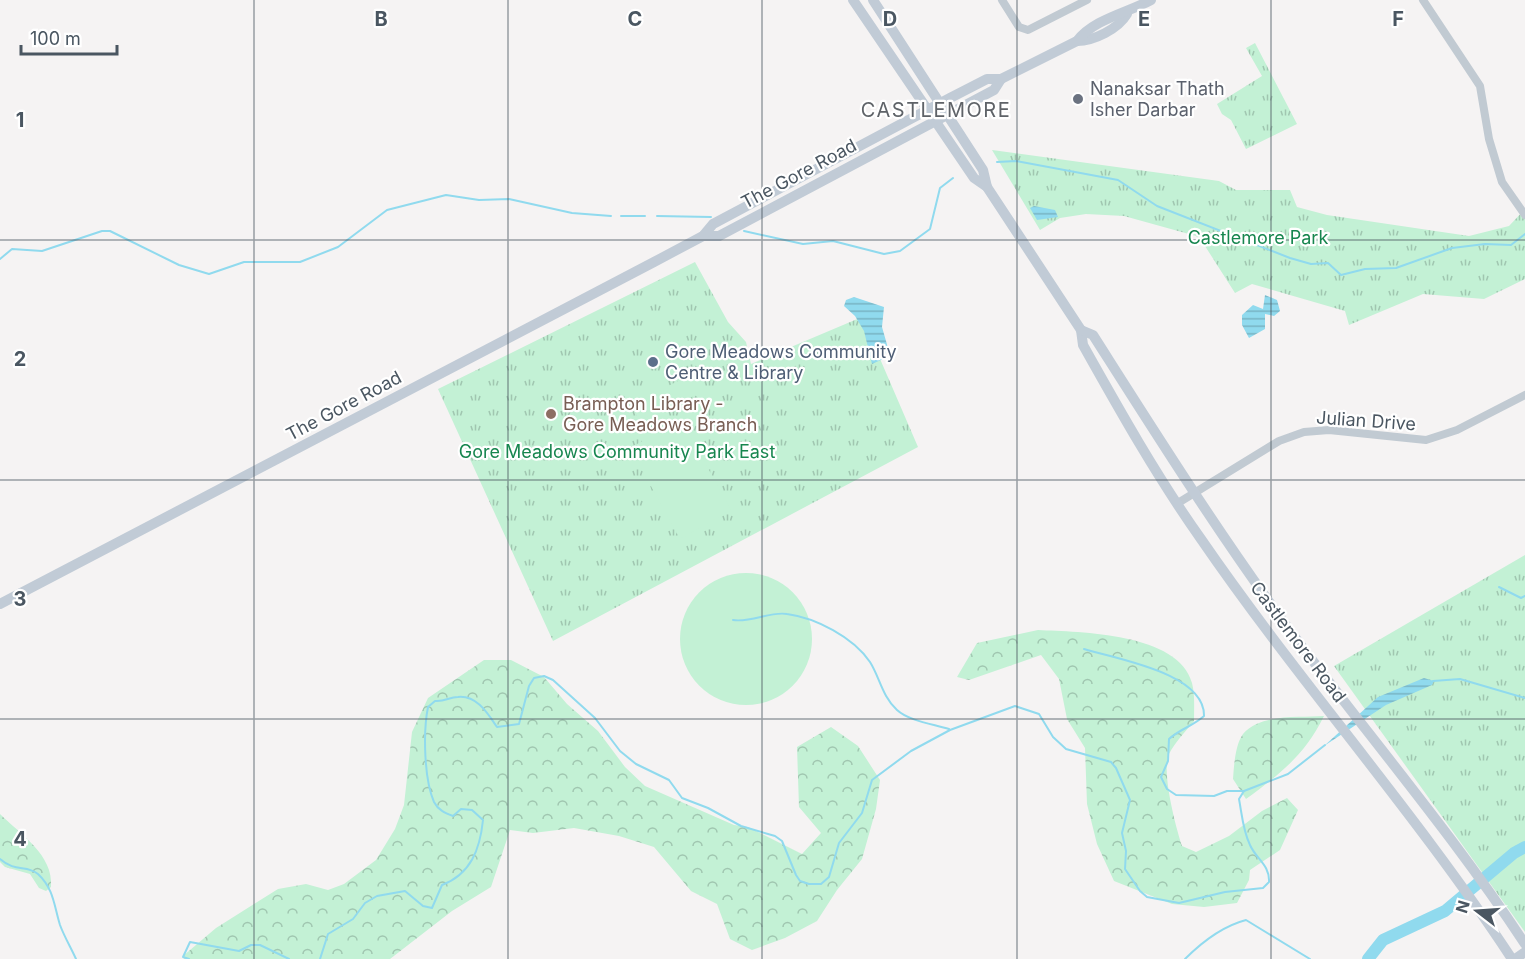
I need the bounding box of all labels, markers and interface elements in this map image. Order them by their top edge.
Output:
text: B [374,7,388,31]
text: C [628,7,642,31]
text: D [883,7,897,31]
text: E [1138,7,1150,31]
text: F [1392,7,1404,31]
scale bar [21,18,117,56]
text: 100 m [30,28,81,49]
place label: Nanaksar Thath Isher Darbar [1090,78,1225,120]
marker: Nanaksar Thath Isher Darbar [1071,92,1085,106]
district label: CASTLEMORE [861,98,1011,122]
text: 1 [16,108,24,132]
street label: The Gore Road [738,134,860,213]
park label: Castlemore Park [1188,227,1328,248]
place label: Gore Meadows Community Centre & Library [665,341,897,383]
text: 2 [14,347,26,371]
marker: Gore Meadows Community Centre & Library [646,355,660,369]
street label: The Gore Road [283,366,405,445]
place label: Brampton Library - Gore Meadows Branch [563,393,757,435]
marker: Brampton Library - Gore Meadows Branch [544,407,558,421]
street label: Julian Drive [1315,407,1417,434]
park label: Gore Meadows Community Park East [459,441,775,462]
street label: Castlemore Road [1246,577,1351,706]
text: 3 [14,587,26,611]
text: 4 [13,827,27,851]
north arrow [1447,881,1507,941]
text: N [1451,898,1474,915]

